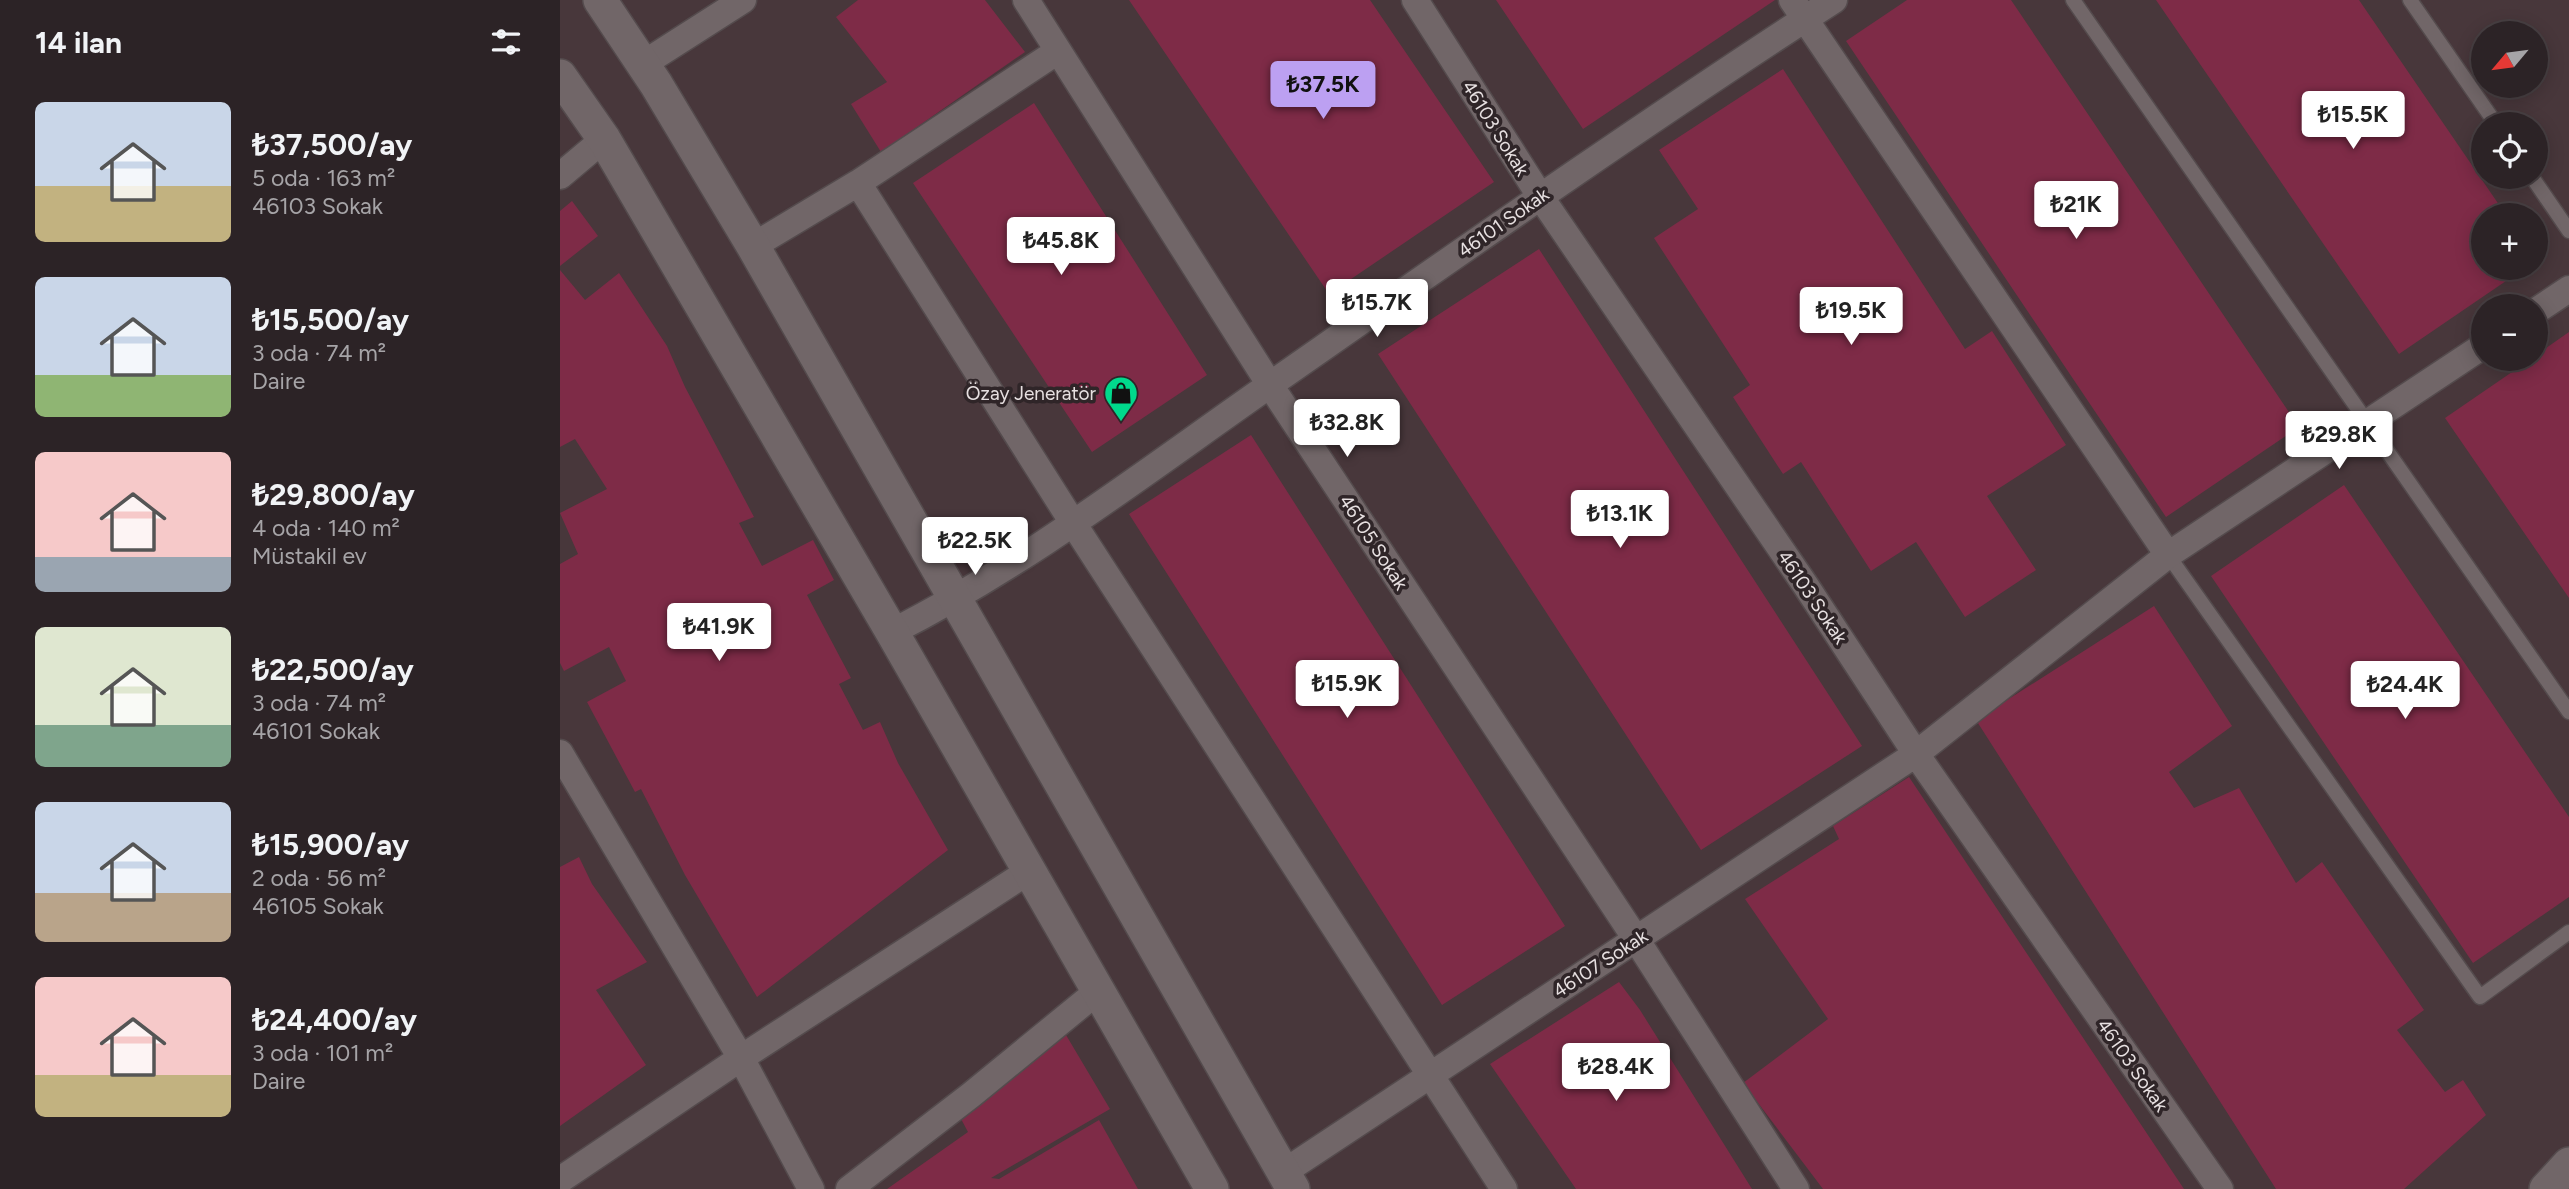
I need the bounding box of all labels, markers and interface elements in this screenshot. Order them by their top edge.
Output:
north arrow [2471,21,2548,98]
map controls [2471,21,2548,371]
icon: filters [487,23,525,61]
text: 14 ilan [35,24,122,61]
pin: ₺37.5K [1266,61,1380,121]
text: ₺37.5K [1286,70,1360,98]
street label: 46103 Sokak [1457,76,1534,181]
pin: ₺15.5K [2296,92,2410,151]
text: ₺15.5K [2318,100,2388,128]
button: locate [2471,112,2548,189]
text: ₺37,500/ay [252,126,412,163]
icon: home [91,130,175,214]
text: 5 oda · 163 m² [252,164,395,192]
street label: 46101 Sokak [1453,182,1554,262]
pin: ₺21K [2035,182,2117,241]
text: ₺21K [2050,190,2102,218]
text: 46103 Sokak [252,192,383,220]
button: + [2471,203,2548,280]
pin: ₺45.8K [1004,218,1118,277]
text: ₺45.8K [1023,226,1099,254]
pin: ₺15.7K [1320,280,1434,339]
text: ₺15.7K [1342,288,1412,316]
pin: ₺19.5K [1794,288,1908,347]
button: − [2471,294,2548,371]
text: ₺19.5K [1816,296,1886,324]
text: ₺15,500/ay [252,301,409,338]
icon: home [91,305,175,389]
text: 3 oda · 74 m² [252,339,386,367]
text: Daire [252,367,305,395]
shop icon: Özay Jeneratör [1102,374,1140,423]
place label: Özay Jeneratör [966,382,1097,405]
pin: ₺32.8K [1290,400,1404,459]
text: ₺32.8K [1310,408,1384,436]
pin: ₺29.8K [2282,412,2396,471]
text: ₺29.8K [2302,420,2376,448]
text: ₺29,800/ay [252,476,415,513]
icon: home [91,480,175,564]
street label: 46105 Sokak [1334,490,1413,595]
pin: ₺13.1K [1563,490,1677,550]
text: ₺13.1K [1587,499,1653,527]
text: 4 oda · 140 m² [252,514,400,542]
pin: ₺22.5K [918,518,1032,577]
text: ₺22.5K [938,526,1012,554]
text: Müstakil ev [252,542,367,570]
street label: 46103 Sokak [1773,546,1853,649]
pin: ₺41.9K [662,604,776,663]
text: ₺41.9K [683,612,755,640]
text: ₺22,500/ay [252,651,414,688]
icon: home [91,655,175,739]
pin: ₺15.9K [1290,660,1404,720]
pin: ₺24.4K [2348,662,2462,721]
text: ₺15.9K [1312,669,1382,697]
text: ₺24.4K [2367,670,2443,698]
text: 3 oda · 74 m² [252,689,386,717]
text: 46101 Sokak [252,717,380,745]
text: ₺15,900/ay [252,826,409,863]
icon: home [91,830,175,914]
text: 2 oda · 56 m² [252,864,386,892]
text: 46105 Sokak [252,892,384,920]
street label: 46107 Sokak [1549,924,1653,1002]
text: ₺24,400/ay [252,1001,417,1038]
icon: home [91,1005,175,1089]
street label: 46103 Sokak [2092,1014,2173,1117]
text: 3 oda · 101 m² [252,1039,393,1067]
pin: ₺28.4K [1559,1044,1673,1103]
text: ₺28.4K [1578,1052,1654,1080]
text: Daire [252,1067,305,1095]

